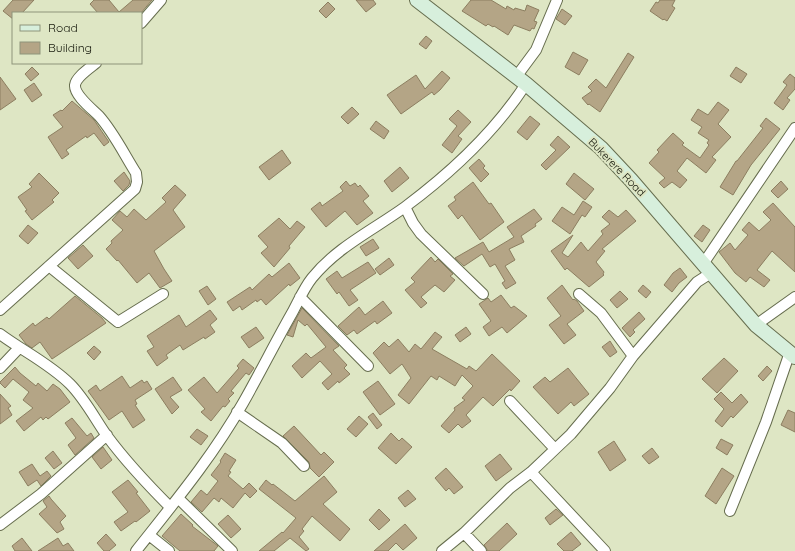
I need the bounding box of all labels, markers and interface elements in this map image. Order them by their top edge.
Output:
legend [12,12,142,64]
text: Road [48,20,78,35]
text: Building [48,40,92,55]
street label: Bukerere Road [586,135,648,199]

